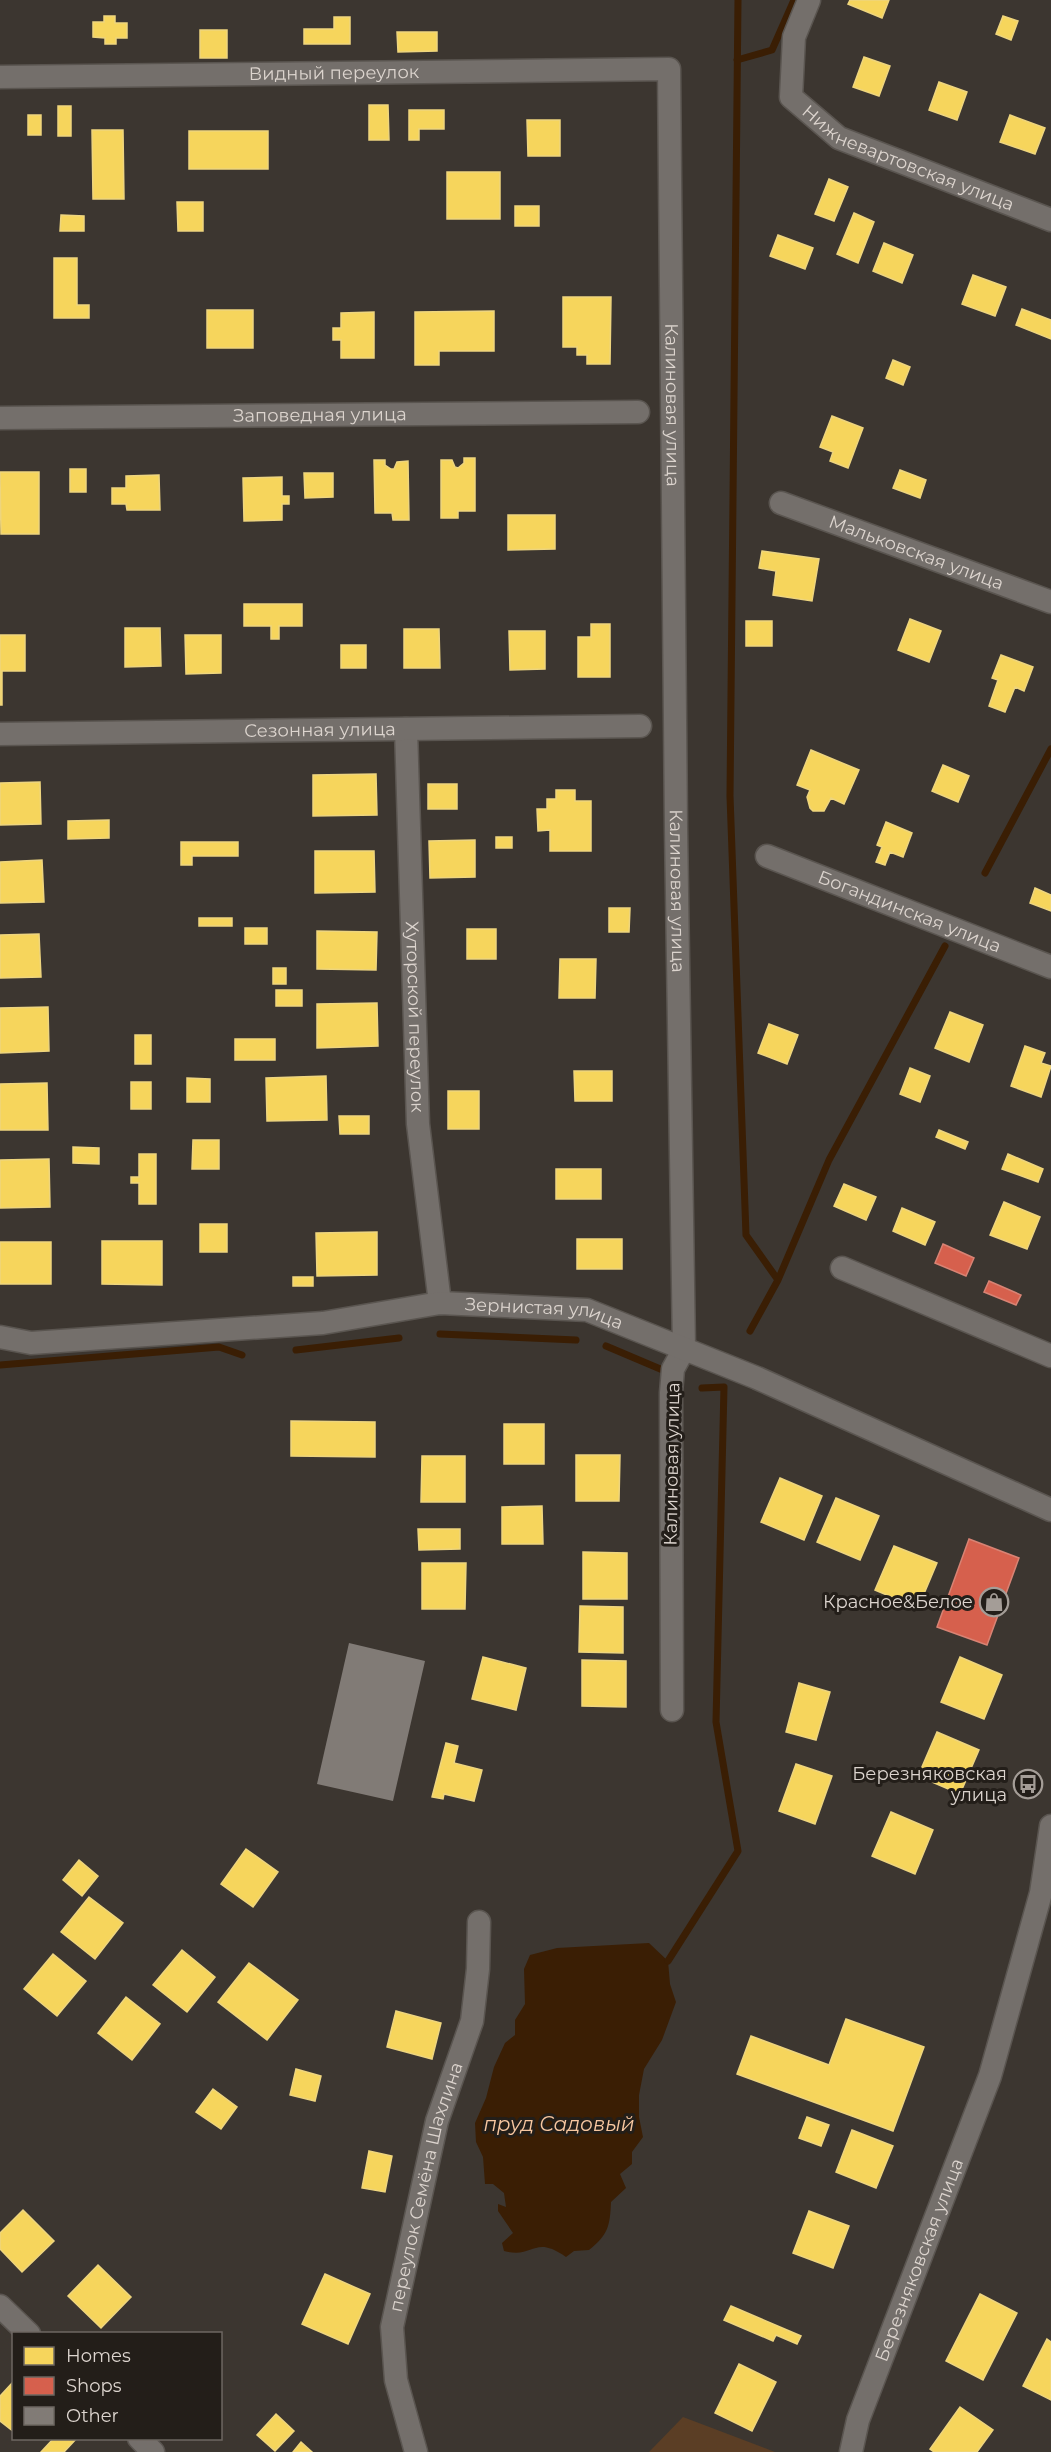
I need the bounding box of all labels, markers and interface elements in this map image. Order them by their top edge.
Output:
street label: Видный переулок [249,61,420,85]
street label: Нижневартовская улица [798,100,1017,216]
street label: Калиновая улица [660,323,684,487]
street label: Заповедная улица [233,403,407,427]
street label: Мальковская улица [826,510,1007,595]
street label: Сезонная улица [244,718,396,742]
street label: Калиновая улица [665,809,689,973]
street label: Богандинская улица [815,866,1004,957]
street label: Хуторской переулок [401,921,429,1113]
street label: Зернистая улица [464,1293,626,1334]
street label: Калиновая улица [660,1382,684,1546]
shop icon: Красное&Белое [978,1586,1010,1618]
place label: Красное&Белое [823,1591,973,1613]
place label: Березняковская улица [852,1763,1007,1806]
bus stop icon: Березняковская улица [1012,1768,1044,1800]
street label: переулок Семёна Шахлина [385,2059,468,2314]
water label: пруд Садовый [483,2112,635,2136]
street label: Березняковская улица [870,2155,968,2365]
legend [12,2332,222,2440]
text: Homes [66,2345,131,2367]
text: Shops [66,2375,122,2397]
text: Other [66,2405,119,2427]

